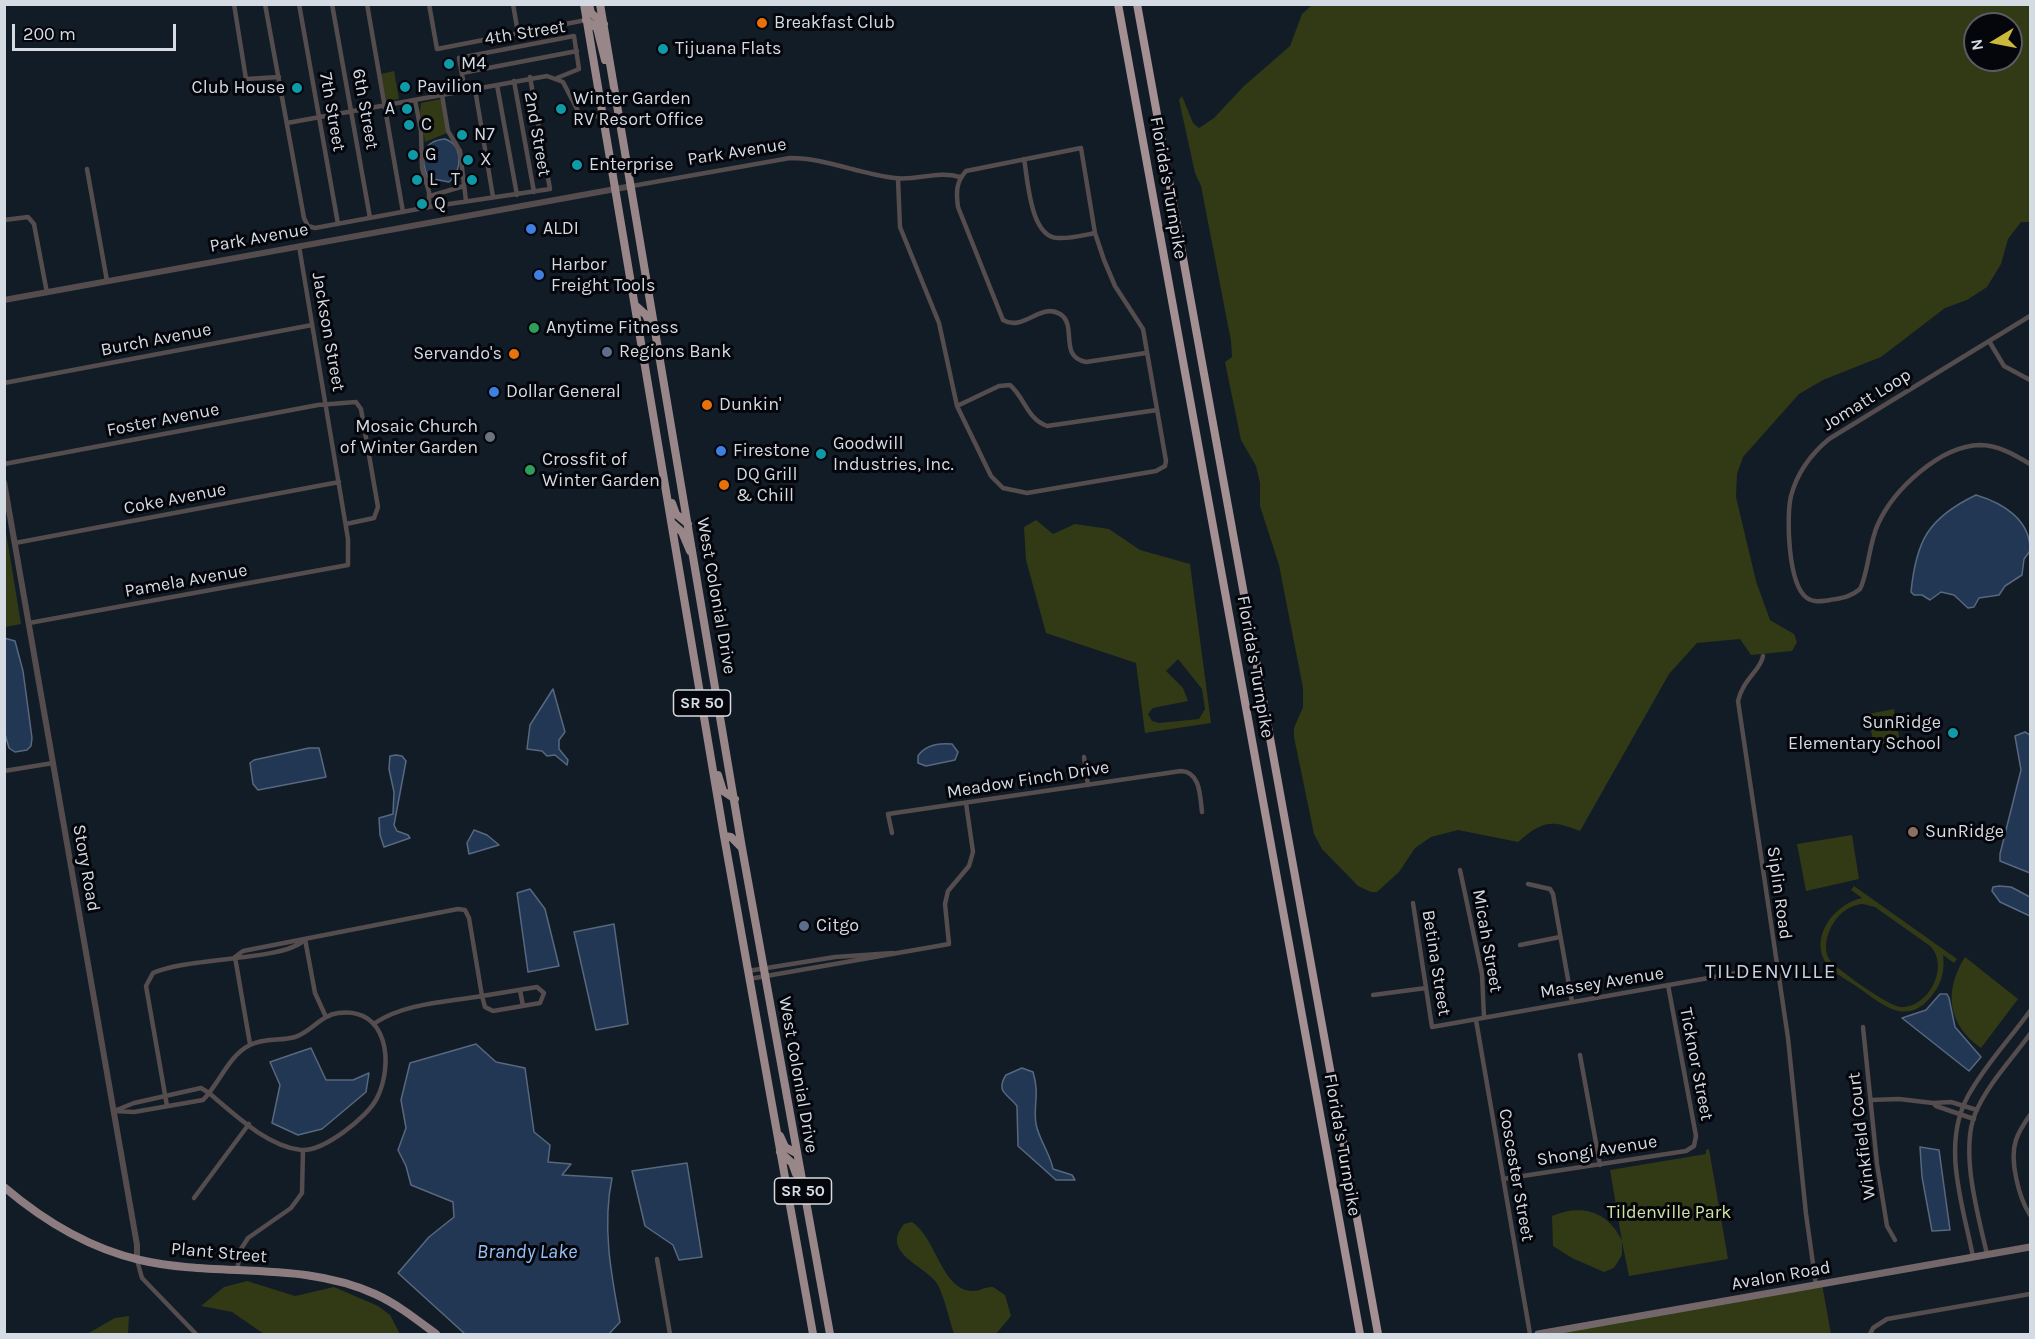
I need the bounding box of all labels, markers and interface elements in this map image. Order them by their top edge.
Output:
scale bar [15,12,178,50]
place label: Breakfast Club [774,12,895,34]
north arrow [1963,12,2023,72]
street label: 4th Street [483,16,567,50]
marker: Breakfast Club [755,16,769,30]
text: 200 m [23,23,76,45]
place label: Tijuana Flats [675,38,781,60]
text: N [1966,38,1987,52]
marker: Tijuana Flats [656,42,670,56]
place label: M4 [461,53,486,75]
marker: M4 [442,57,456,71]
street label: 6th Street [347,67,383,151]
street label: 7th Street [314,71,350,153]
place label: Pavilion [417,76,482,98]
place label: Club House [192,77,285,99]
marker: Pavilion [398,80,412,94]
marker: Club House [290,81,304,95]
place label: Winter Garden RV Resort Office [573,88,703,130]
street label: 2nd Street [519,90,555,178]
place label: A [385,98,395,120]
marker: A [400,102,414,116]
marker: Winter Garden RV Resort Office [554,102,568,116]
place label: C [421,114,432,136]
street label: Florida's Turnpike [1145,115,1191,261]
marker: C [402,118,416,132]
place label: N7 [474,124,495,146]
marker: N7 [455,128,469,142]
street label: Park Avenue [686,134,788,170]
place label: G [425,144,437,166]
marker: G [406,148,420,162]
place label: X [480,149,492,171]
marker: X [461,153,475,167]
place label: Enterprise [589,154,674,176]
marker: Enterprise [570,158,584,172]
place label: L [429,169,437,191]
place label: T [451,169,460,191]
marker: L [410,173,424,187]
marker: T [465,173,479,187]
place label: Q [434,193,446,215]
marker: Q [415,197,429,211]
place label: ALDI [543,218,579,240]
street label: Park Avenue [208,219,310,257]
marker: ALDI [524,222,538,236]
place label: Harbor Freight Tools [551,254,655,296]
marker: Harbor Freight Tools [532,268,546,282]
street label: Jackson Street [307,271,349,393]
place label: Anytime Fitness [546,317,679,339]
street label: Burch Avenue [99,319,213,361]
marker: Anytime Fitness [527,321,541,335]
place label: Regions Bank [619,341,731,363]
place label: Servando's [413,343,502,365]
marker: Regions Bank [600,345,614,359]
marker: Servando's [507,347,521,361]
street label: Jomatt Loop [1819,364,1915,436]
place label: Dollar General [506,381,621,403]
marker: Dollar General [487,385,501,399]
place label: Dunkin' [719,394,781,416]
street label: Foster Avenue [105,398,221,442]
marker: Dunkin' [700,398,714,412]
place label: Mosaic Church of Winter Garden [340,416,478,458]
marker: Mosaic Church of Winter Garden [483,430,497,444]
place label: Goodwill Industries, Inc. [833,433,954,476]
place label: Firestone [733,440,810,462]
marker: Firestone [714,444,728,458]
marker: Goodwill Industries, Inc. [814,447,828,461]
place label: Crossfit of Winter Garden [542,449,660,492]
marker: Crossfit of Winter Garden [523,463,537,477]
place label: DQ Grill & Chill [736,464,797,506]
street label: Coke Avenue [122,478,228,520]
marker: DQ Grill & Chill [717,478,731,492]
street label: West Colonial Drive [692,516,740,676]
street label: Pamela Avenue [123,560,249,602]
street label: Florida's Turnpike [1232,594,1278,740]
road number: SR 50 [674,690,730,716]
place label: SunRidge Elementary School [1788,712,1941,754]
marker: SunRidge Elementary School [1946,726,1960,740]
street label: Meadow Finch Drive [945,756,1111,804]
place label: SunRidge [1925,821,2004,843]
street label: Story Road [68,823,104,913]
marker: SunRidge [1906,825,1920,839]
street label: Siplin Road [1762,845,1796,941]
street label: Micah Street [1467,888,1507,994]
street label: Betina Street [1417,908,1455,1018]
place label: Citgo [816,915,859,937]
marker: Citgo [797,919,811,933]
district label: TILDENVILLE [1705,959,1837,985]
street label: Massey Avenue [1538,963,1666,1003]
street label: West Colonial Drive [774,995,822,1155]
street label: Ticknor Street [1674,1006,1718,1122]
street label: Winkfield Court [1843,1071,1881,1201]
street label: Florida's Turnpike [1319,1072,1365,1218]
street label: Coscester Street [1494,1107,1538,1243]
street label: Shongi Avenue [1535,1131,1659,1171]
road number: SR 50 [774,1178,832,1204]
park label: Tildenville Park [1607,1202,1731,1224]
street label: Plant Street [170,1238,268,1268]
water label: Brandy Lake [477,1240,577,1264]
street label: Avalon Road [1730,1257,1832,1295]

